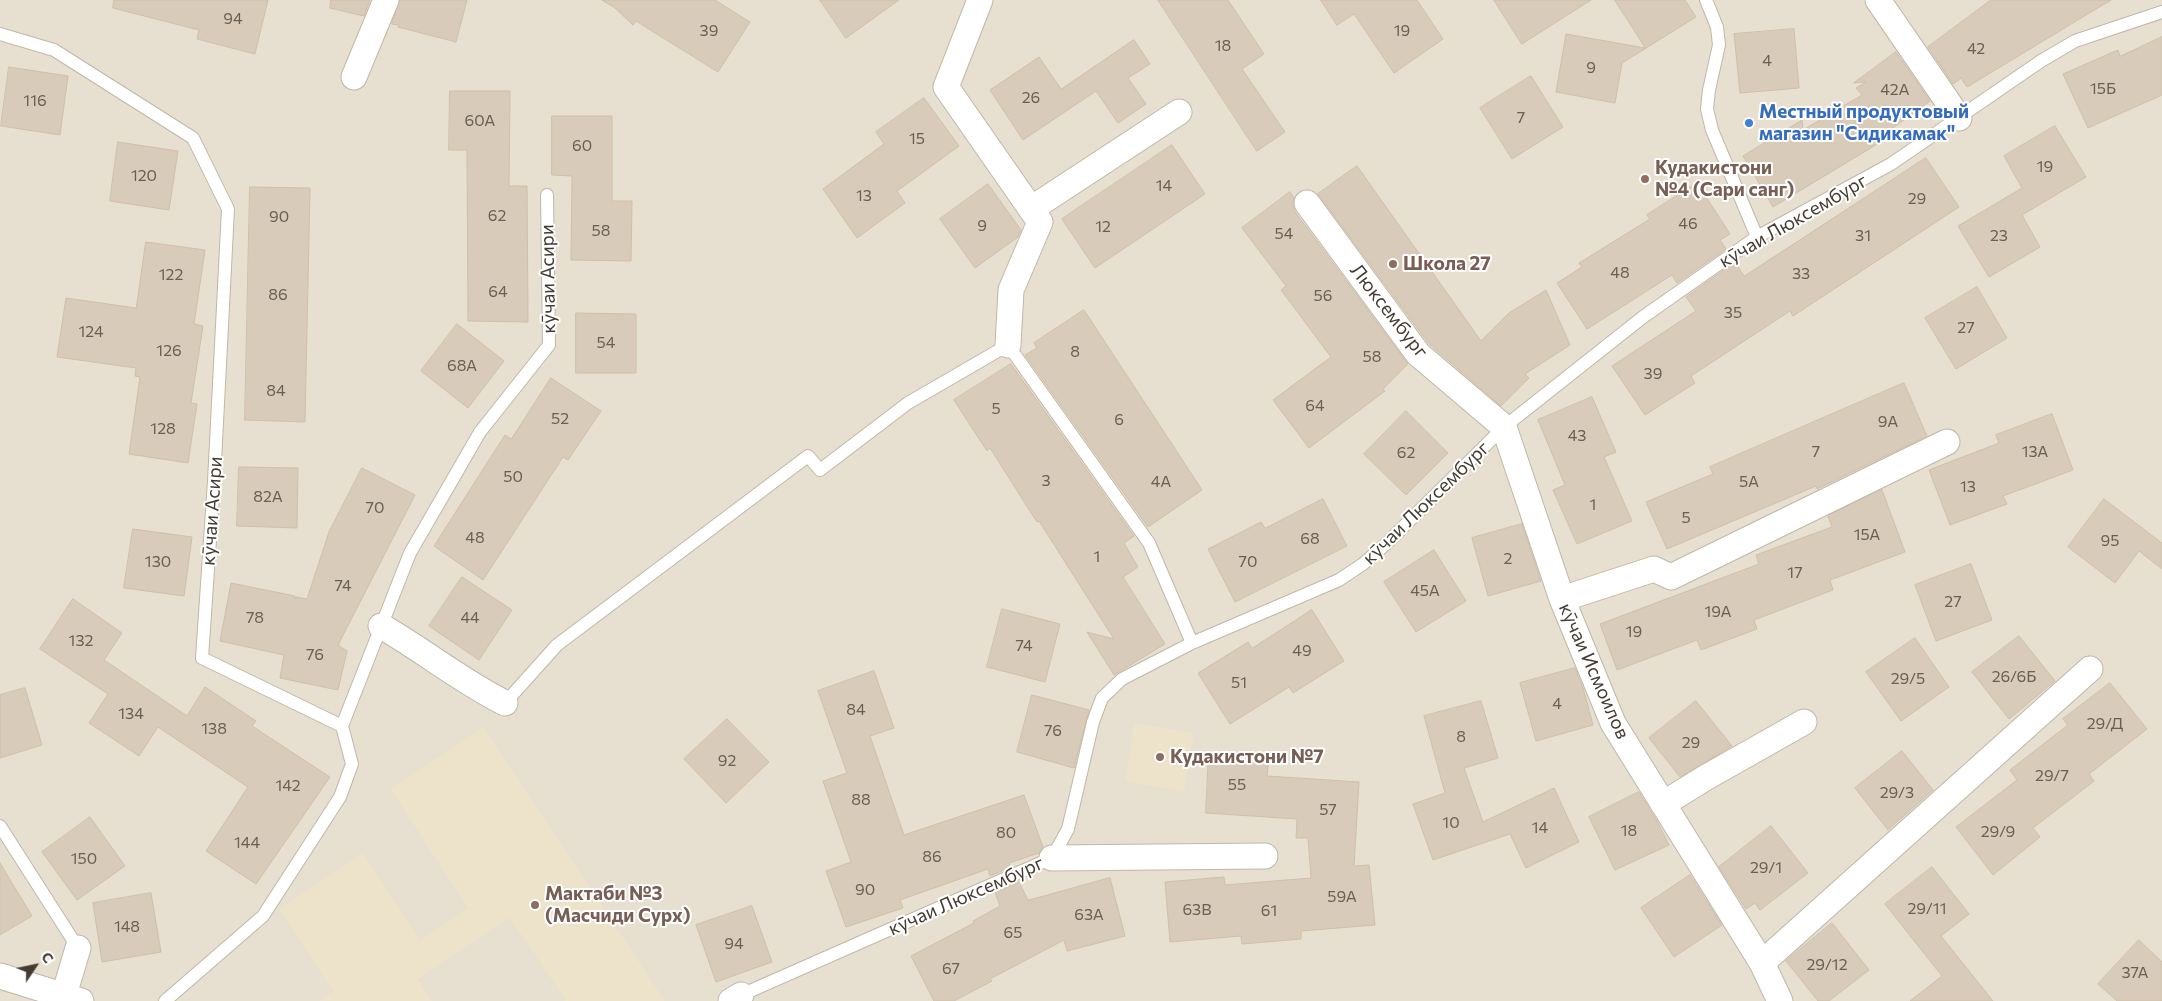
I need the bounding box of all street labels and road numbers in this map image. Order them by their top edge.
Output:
street label: кӯчаи Люксембург [1715,169,1871,273]
street label: кӯчаи Асири [536,224,560,334]
street label: Люксембург [1345,259,1433,363]
street label: кӯчаи Люксембург [1358,437,1494,569]
street label: кӯчаи Асири [197,456,227,566]
street label: кӯчаи Исмоилов [1554,600,1634,742]
street label: кӯчаи Люксембург [885,852,1047,940]

